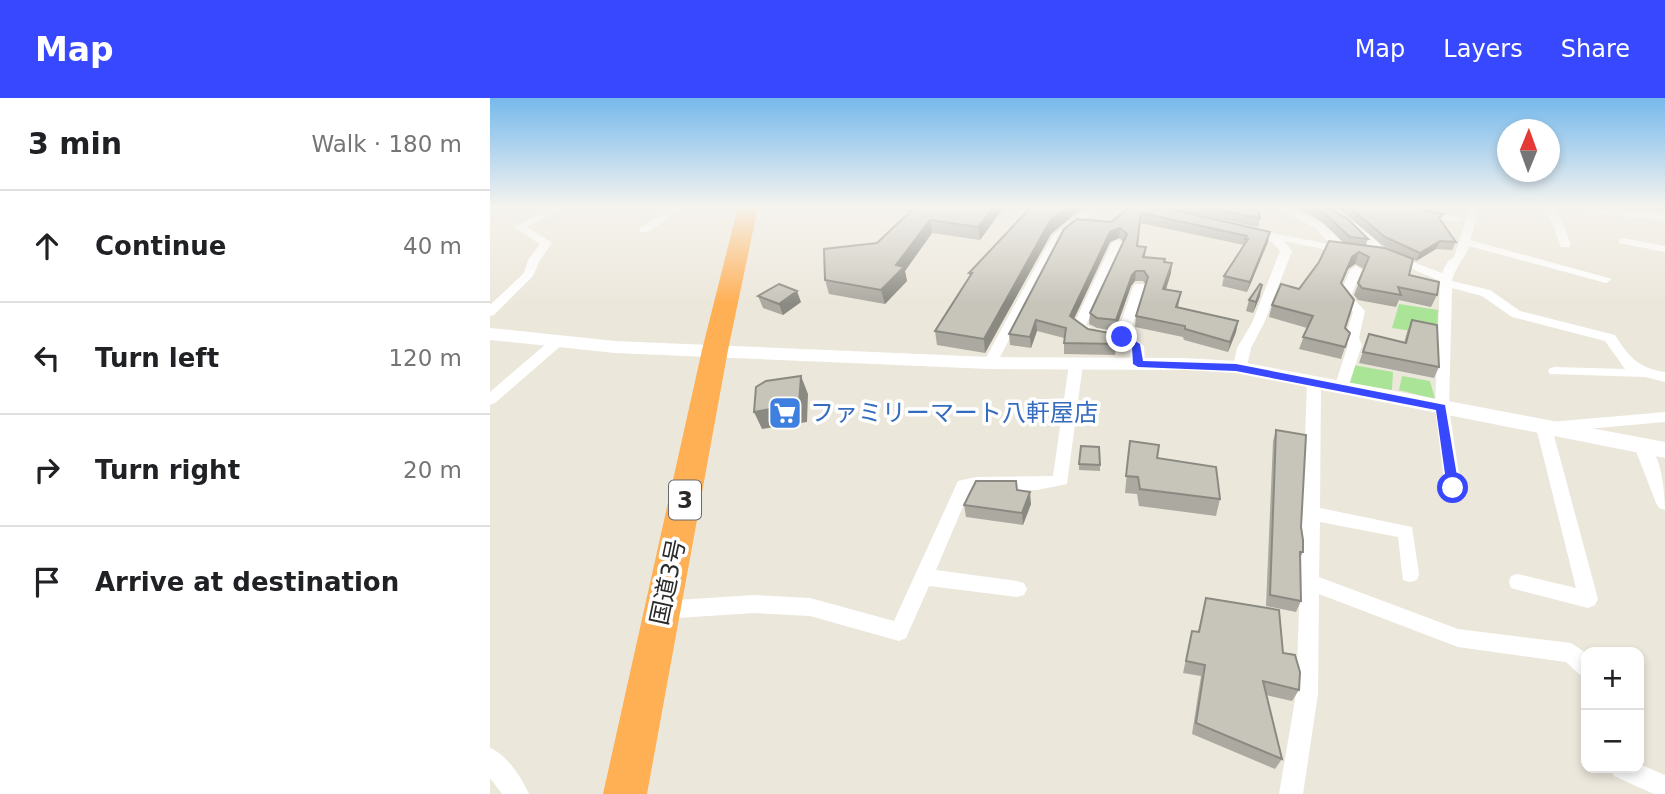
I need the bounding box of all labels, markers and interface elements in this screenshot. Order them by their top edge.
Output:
text: Map [35,30,114,69]
text: Map [1355,35,1405,63]
text: Layers [1443,35,1523,63]
text: Share [1561,35,1630,63]
north arrow [1497,119,1560,182]
text: 3 min [28,126,122,161]
text: Walk · 180 m [311,131,462,157]
icon: ahead [28,227,66,265]
text: Continue [95,231,226,261]
text: 40 m [403,233,462,259]
route end [1106,321,1137,352]
icon: left [28,339,66,377]
text: Turn left [95,343,219,373]
text: 120 m [388,345,462,371]
supermarket icon: ファミリーマート八軒屋店 [766,394,804,432]
place label: ファミリーマート八軒屋店 [810,399,1098,427]
icon: right [28,451,66,489]
text: Turn right [95,455,240,485]
text: 20 m [403,457,462,483]
route start [1437,472,1468,503]
road number: 3 [669,480,701,520]
street label: 国道3号 [645,536,691,628]
icon: arrive [28,563,66,601]
text: Arrive at destination [95,567,399,597]
map controls [1581,647,1644,773]
button: + [1581,647,1644,710]
button: − [1581,710,1644,773]

